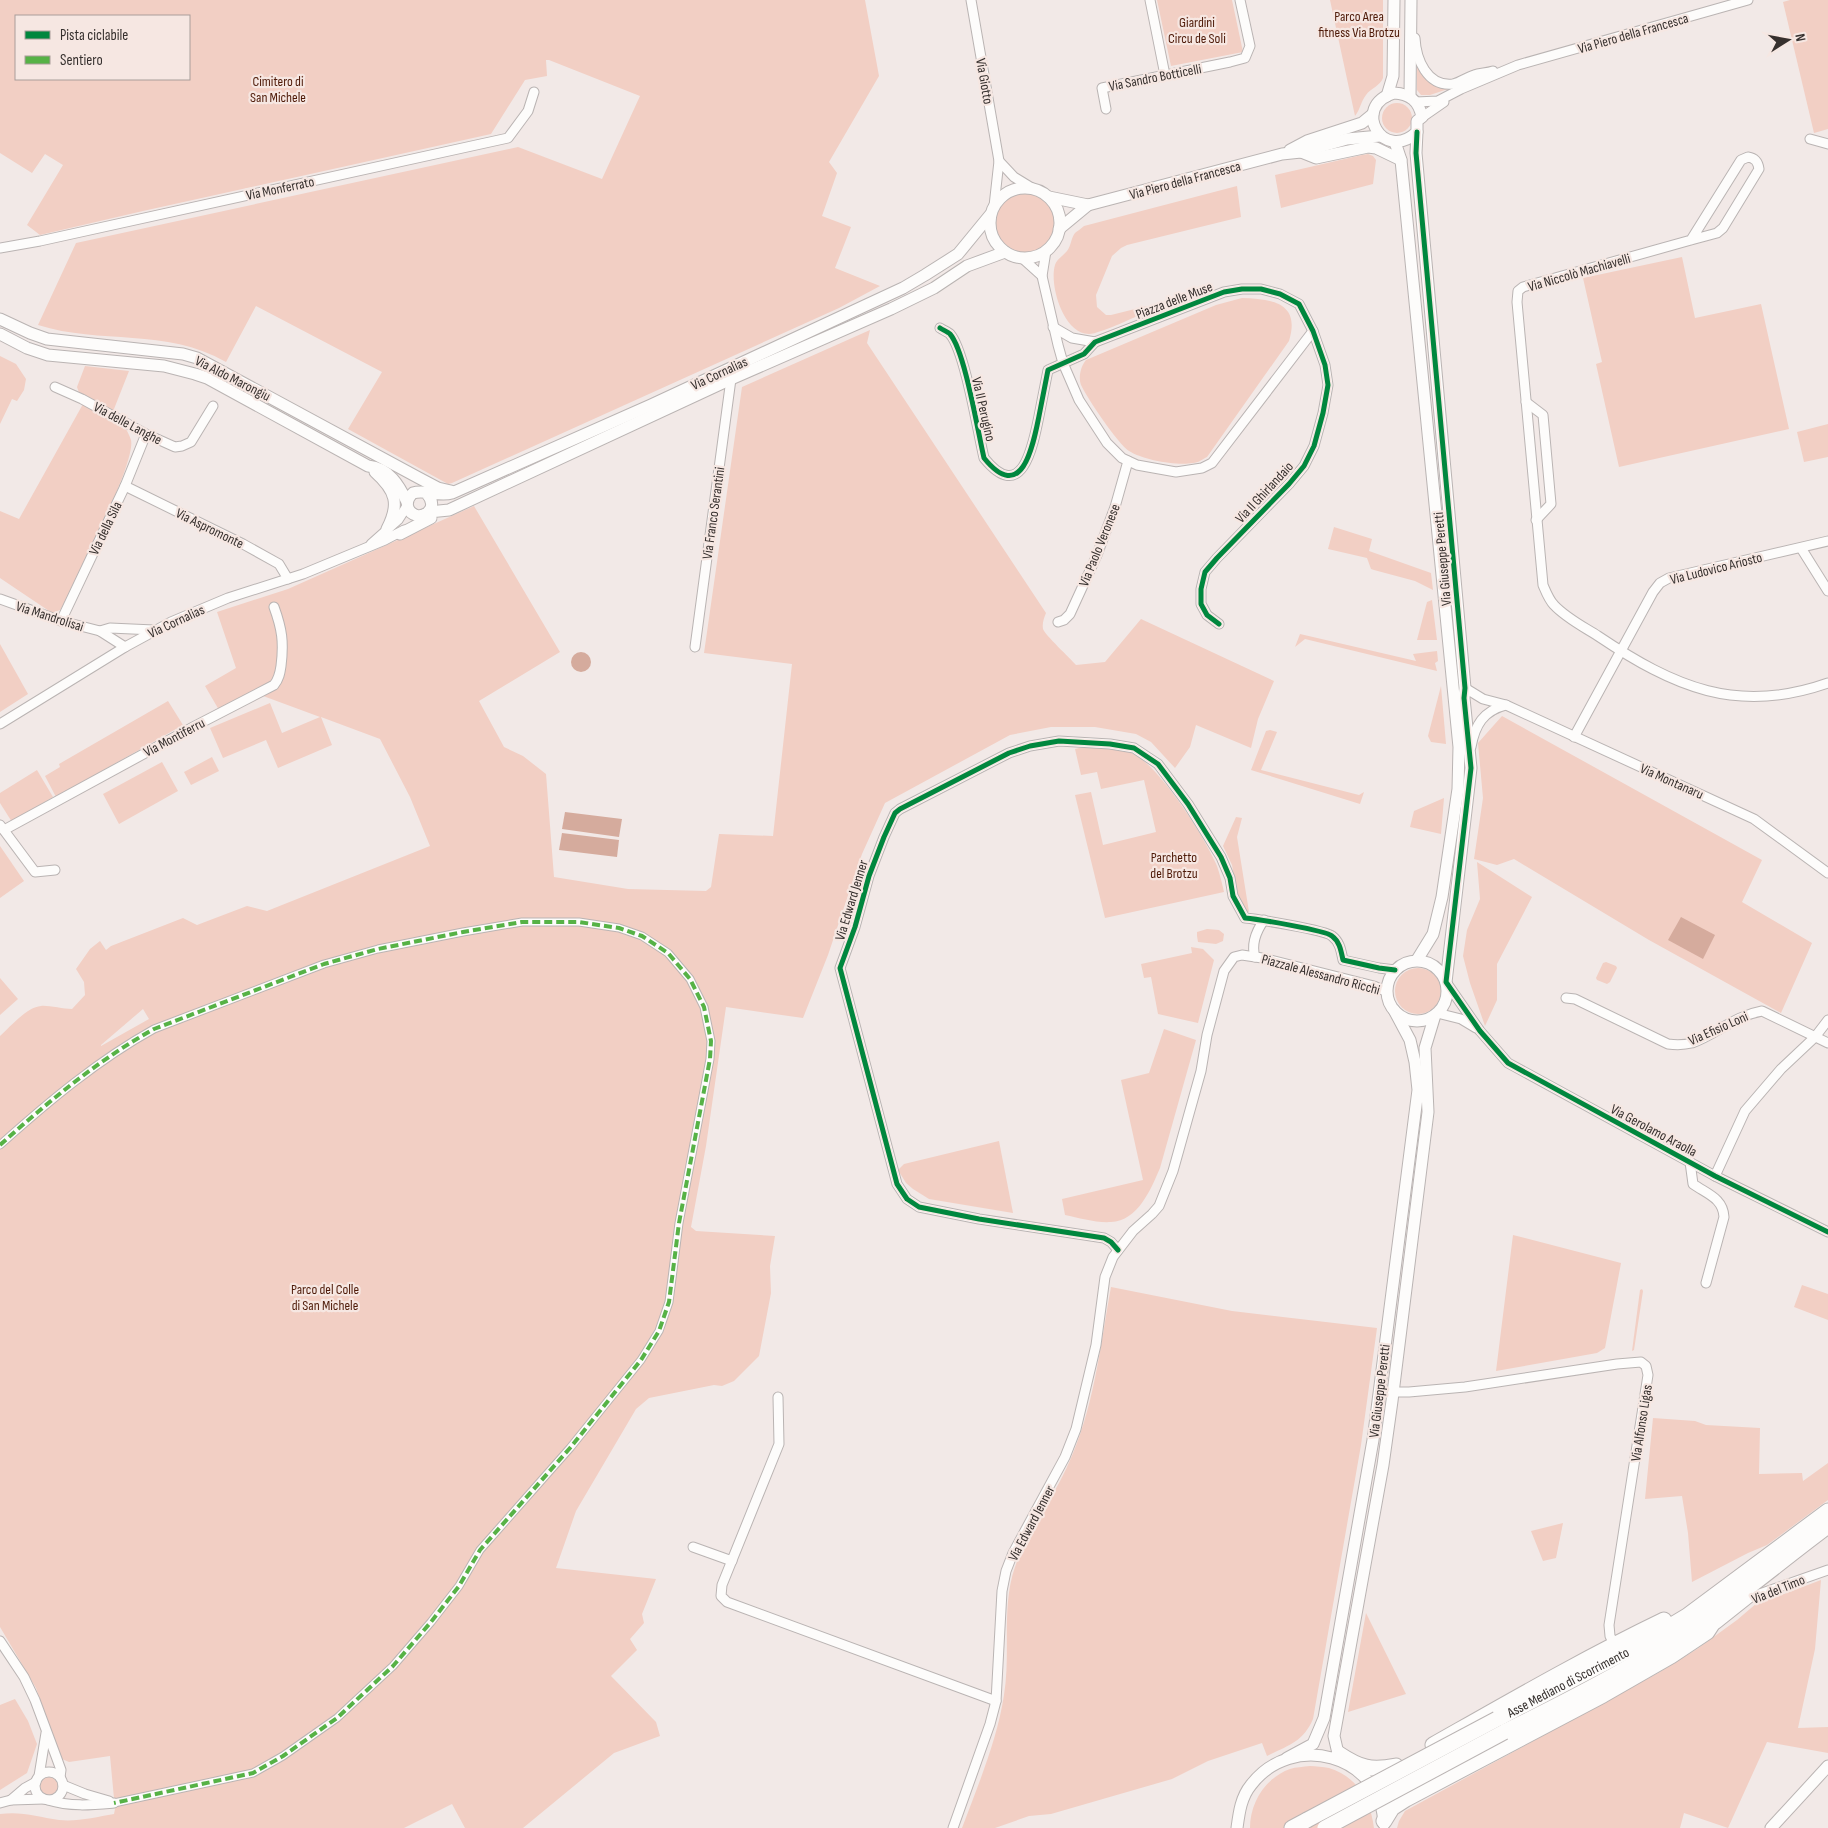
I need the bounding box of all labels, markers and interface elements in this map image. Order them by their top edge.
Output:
park label: Parco Area fitness Via Brotzu [1318,8,1400,41]
street label: Via Piero della Francesca [1576,10,1690,57]
park label: Giardini Circu de Soli [1168,14,1226,47]
legend [15,15,190,80]
north arrow [1763,15,1813,65]
text: Pista ciclabile [60,26,128,45]
text: N [1791,32,1809,43]
text: Sentiero [60,51,103,70]
street label: Via Giotto [972,57,997,105]
street label: Via Sandro Botticelli [1107,60,1203,95]
park label: Cimitero di San Michele [250,73,306,106]
street label: Via Piero della Francesca [1128,157,1243,203]
street label: Via Monferrato [244,173,316,204]
street label: Via Niccolò Machiavelli [1526,250,1632,295]
street label: Piazza delle Muse [1133,278,1215,323]
street label: Via Aldo Marongiu [192,352,274,405]
street label: Via Cornalias [688,353,750,394]
street label: Via Il Perugino [968,375,999,443]
street label: Via delle Langhe [91,398,165,449]
street label: Via Il Ghirlandaio [1232,458,1297,526]
street label: Via Franco Serantini [699,466,728,560]
street label: Via della Sila [85,499,126,558]
street label: Via Paolo Veronese [1075,501,1124,589]
street label: Via Aspromonte [173,505,247,552]
street label: Via Giuseppe Peretti [1430,511,1455,607]
street label: Via Ludovico Ariosto [1668,549,1764,588]
street label: Via Mandrolisai [14,598,86,635]
street label: Via Cornalias [145,601,207,642]
street label: Via Montiferru [141,714,208,761]
street label: Via Montanaru [1637,760,1706,803]
park label: Parchetto del Brotzu [1150,849,1198,882]
street label: Via Edward Jenner [831,858,872,942]
street label: Piazzale Alessandro Ricchi [1260,950,1382,998]
street label: Via Efisio Loni [1686,1008,1751,1049]
street label: Via Gerolamo Araolla [1608,1100,1700,1160]
park label: Parco del Colle di San Michele [291,1281,359,1314]
street label: Via Giuseppe Peretti [1365,1343,1394,1439]
street label: Via Alfonso Ligas [1627,1383,1656,1463]
street label: Via Edward Jenner [1004,1483,1058,1564]
street label: Via del Timo [1749,1571,1807,1608]
street label: Asse Mediano di Scorrimento [1503,1644,1632,1722]

